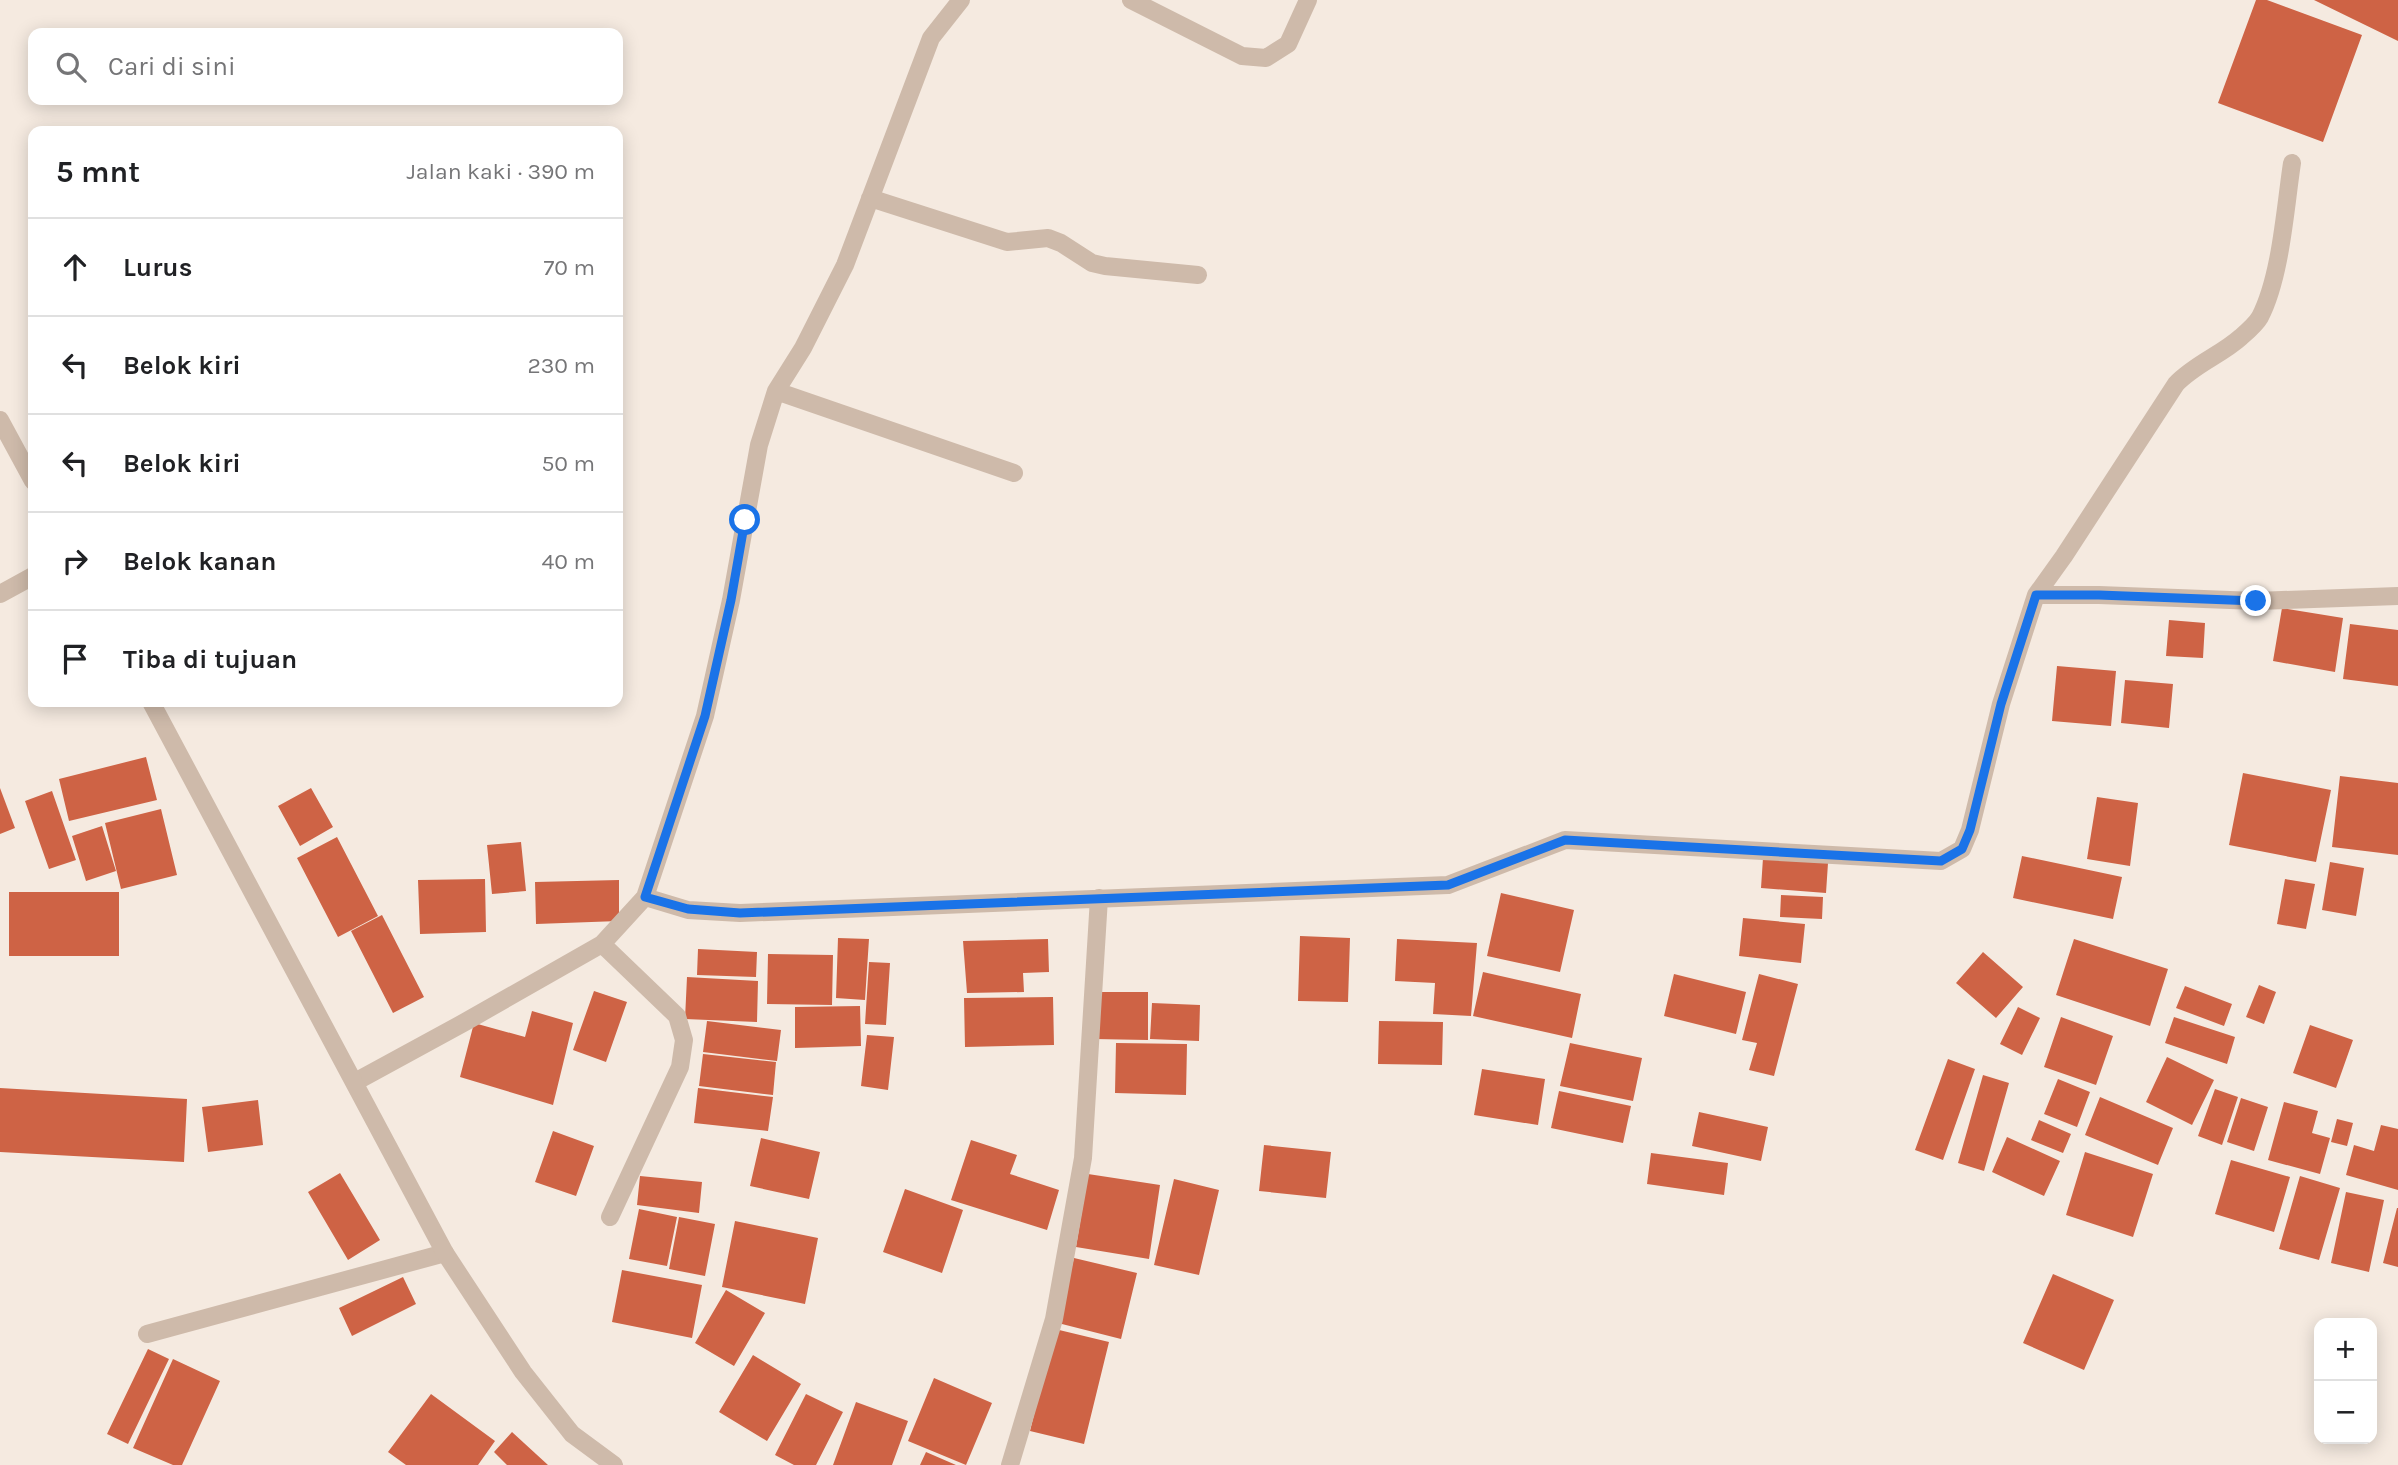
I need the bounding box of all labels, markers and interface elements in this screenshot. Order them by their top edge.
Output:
search box [28,28,623,105]
icon: search [52,48,90,86]
text: Cari di sini [108,51,236,82]
text: 5 mnt [56,154,140,190]
text: Jalan kaki · 390 m [407,158,595,185]
icon: ahead [56,248,94,286]
text: Lurus [123,252,192,283]
text: 70 m [544,254,595,281]
icon: left [56,346,94,384]
text: Belok kiri [123,350,241,381]
text: 230 m [527,352,595,379]
icon: left [56,444,94,482]
text: Belok kiri [123,448,241,479]
text: 50 m [541,450,595,477]
route start [729,504,760,535]
icon: right [56,542,94,580]
text: Belok kanan [123,546,276,577]
text: 40 m [542,548,595,575]
route end [2240,585,2271,616]
icon: arrive [56,640,94,678]
text: Tiba di tujuan [123,644,297,675]
map controls [2314,1318,2377,1444]
button: + [2314,1318,2377,1381]
button: − [2314,1381,2377,1444]

